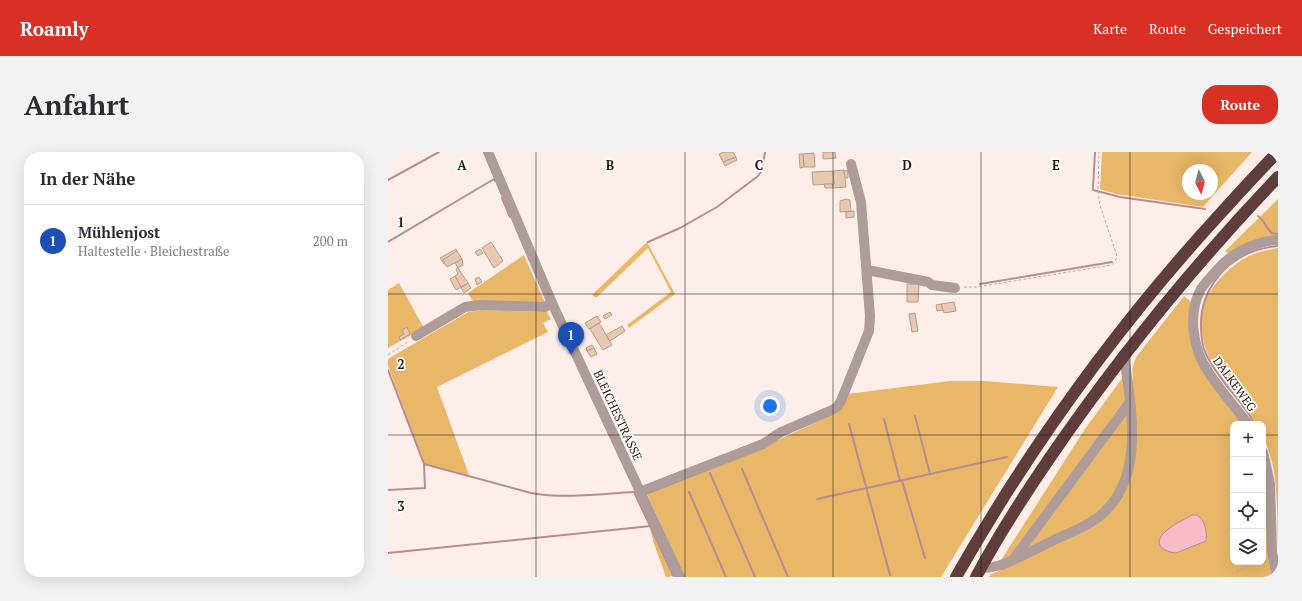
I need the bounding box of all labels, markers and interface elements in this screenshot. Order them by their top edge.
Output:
text: Roamly [20,16,89,41]
text: Karte [1093,19,1127,38]
text: Route [1149,19,1186,38]
text: Gespeichert [1208,19,1282,38]
button: Route [1202,85,1278,124]
text: Anfahrt [24,86,130,123]
text: A [457,156,467,174]
text: B [606,156,614,174]
text: C [755,156,763,174]
text: D [902,156,912,174]
text: E [1052,156,1060,174]
north arrow [1182,164,1218,200]
text: In der Nähe [40,167,135,190]
text: 1 [397,213,405,231]
text: Mühlenjost [78,222,160,242]
text: 1 [49,232,57,250]
text: 200 m [313,232,348,250]
text: Haltestelle · Bleichestraße [78,242,230,260]
pin: 1 [558,322,584,355]
street label: DALKEWEG [1210,354,1260,415]
text: 2 [397,355,405,373]
street label: BLEICHESTRASSE [590,367,646,463]
your location [760,396,780,416]
map controls [1230,421,1266,565]
button: + [1230,421,1266,457]
button: − [1230,457,1266,493]
button: locate [1230,493,1266,529]
text: 3 [397,497,405,515]
button: layers [1230,529,1266,565]

